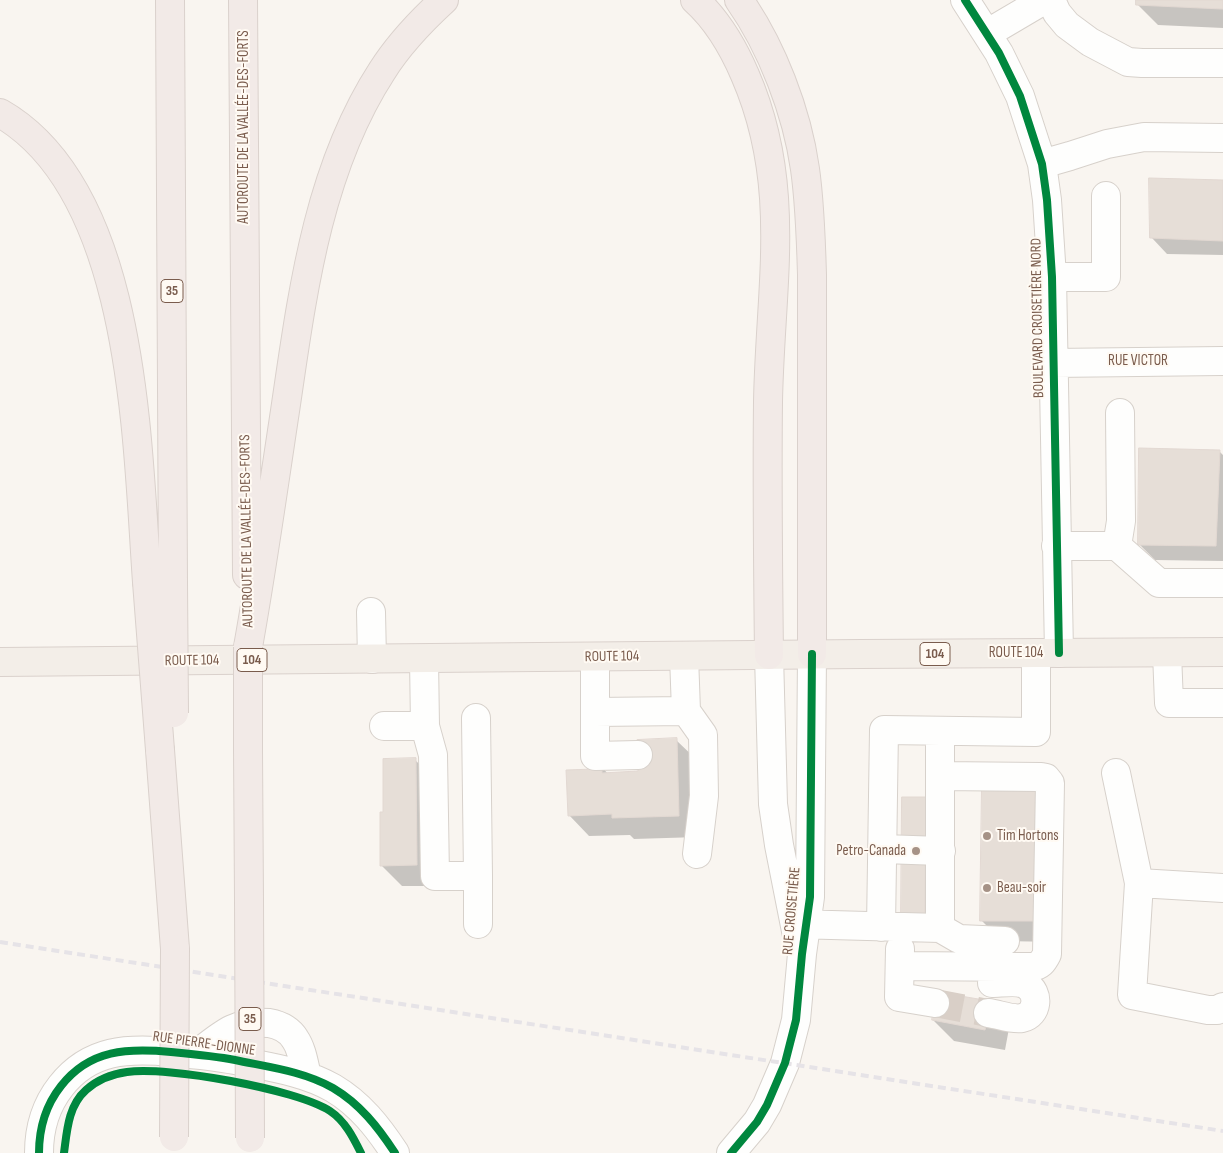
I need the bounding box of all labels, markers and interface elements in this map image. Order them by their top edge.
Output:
street label: AUTOROUTE DE LA VALLÉE-DES-FORTS [235,30,253,224]
street label: BOULEVARD CROISETIÈRE NORD [1028,238,1048,398]
road number: 35 [161,280,183,302]
street label: RUE VICTOR [1108,352,1168,370]
street label: AUTOROUTE DE LA VALLÉE-DES-FORTS [236,434,258,628]
road number: 104 [920,642,950,666]
street label: ROUTE 104 [989,644,1043,662]
road number: 104 [237,648,267,672]
street label: ROUTE 104 [585,648,639,666]
street label: ROUTE 104 [165,652,219,670]
place label: Tim Hortons [997,827,1059,845]
marker: Tim Hortons [981,830,993,842]
place label: Petro-Canada [836,842,906,860]
marker: Petro-Canada [910,845,922,857]
street label: RUE CROISETIÈRE [779,866,805,956]
place label: Beau-soir [997,879,1046,897]
marker: Beau-soir [981,882,993,894]
road number: 35 [239,1008,261,1030]
street label: RUE PIERRE-DIONNE [152,1028,256,1060]

